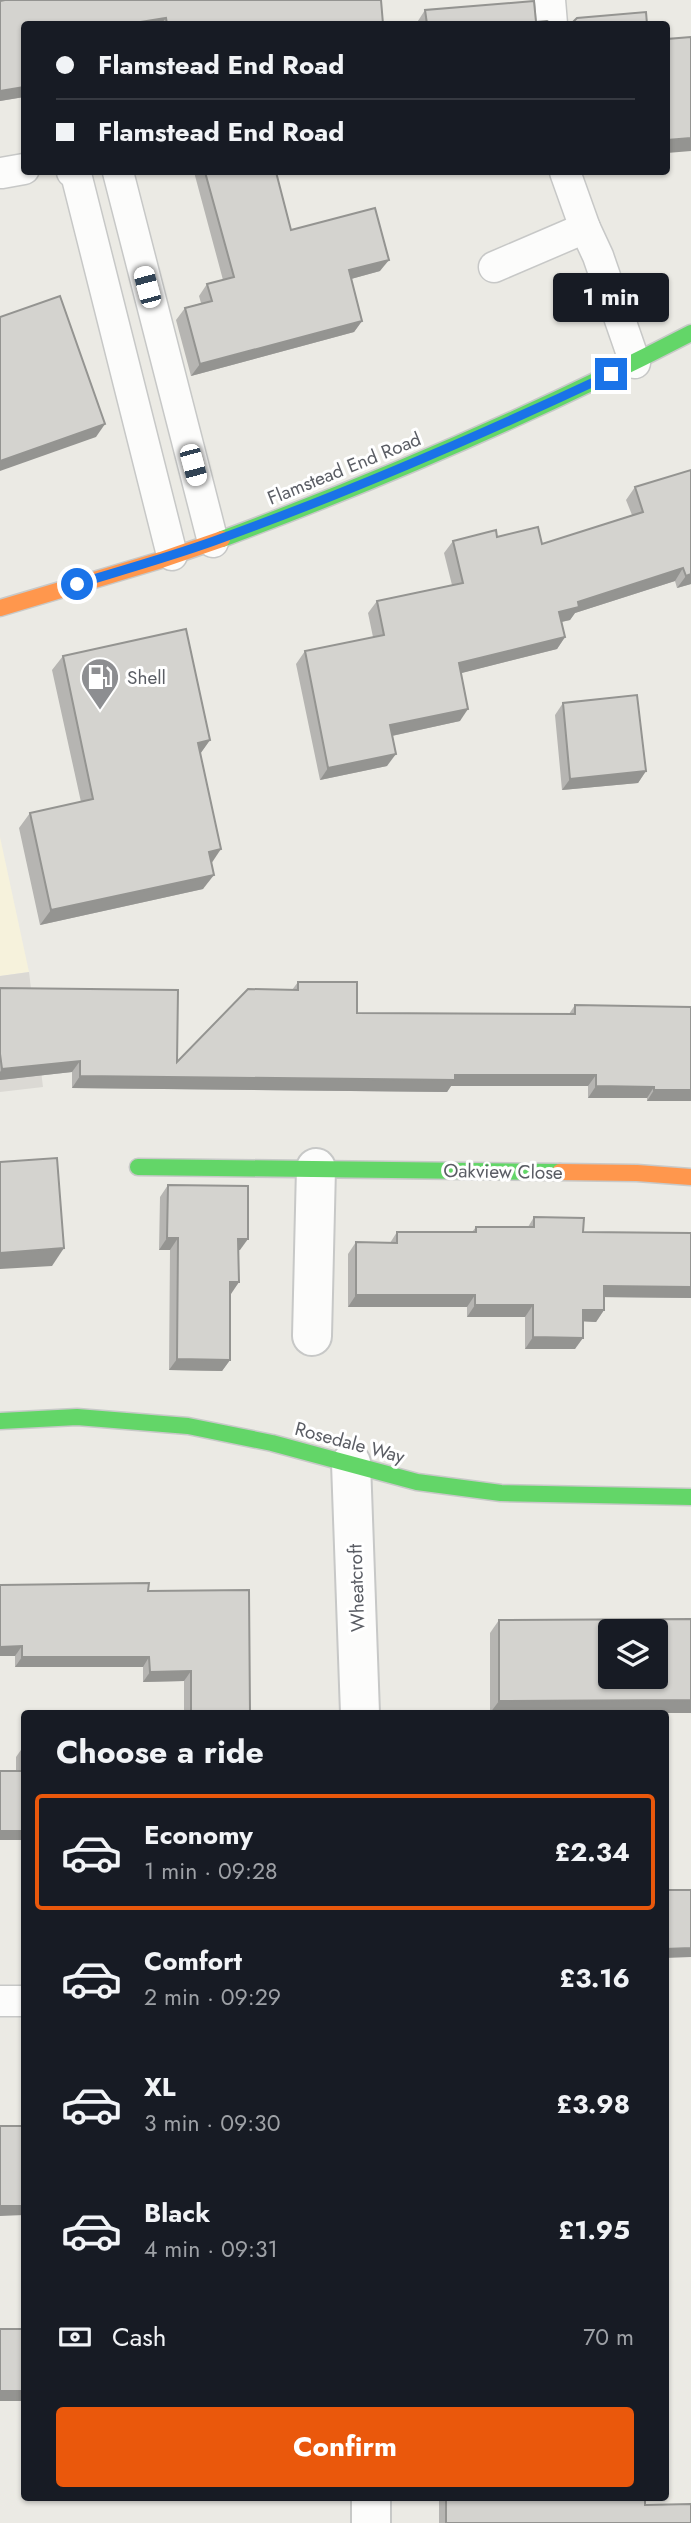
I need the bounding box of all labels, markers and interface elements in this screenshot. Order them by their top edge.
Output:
text: Flamstead End Road [98,46,344,84]
text: Flamstead End Road [98,113,344,151]
car [132,264,163,310]
callout: 1 min [553,272,669,322]
text: 1 min [582,280,640,314]
route end [595,358,627,390]
street label: Flamstead End Road [263,425,425,512]
car [178,442,209,488]
route start [61,568,93,600]
fuel station icon: Shell [79,656,121,711]
place label: Shell [127,664,166,691]
street label: Oakview Close [443,1157,563,1186]
street label: Rosedale Way [292,1415,408,1470]
street label: Wheatcroft [341,1543,372,1632]
map controls [598,1619,668,1689]
button: layers [598,1619,668,1689]
text: Choose a ride [56,1729,264,1775]
text: Economy [144,1816,253,1854]
icon: car [60,1821,123,1884]
text: £2.34 [554,1833,630,1871]
text: 1 min · 09:28 [144,1854,278,1888]
text: Comfort [144,1942,242,1980]
icon: car [60,1947,123,2010]
text: £3.16 [559,1959,630,1997]
text: 2 min · 09:29 [144,1980,281,2014]
text: XL [144,2068,176,2106]
icon: car [60,2073,123,2136]
text: £3.98 [556,2085,630,2123]
text: 3 min · 09:30 [144,2106,280,2140]
text: Black [144,2194,210,2232]
icon: car [60,2199,123,2262]
text: £1.95 [558,2211,630,2249]
text: 4 min · 09:31 [144,2232,278,2266]
icon: cash [56,2318,94,2356]
text: Cash [112,2318,166,2356]
text: 70 m [583,2320,634,2354]
button: Confirm [56,2407,634,2487]

